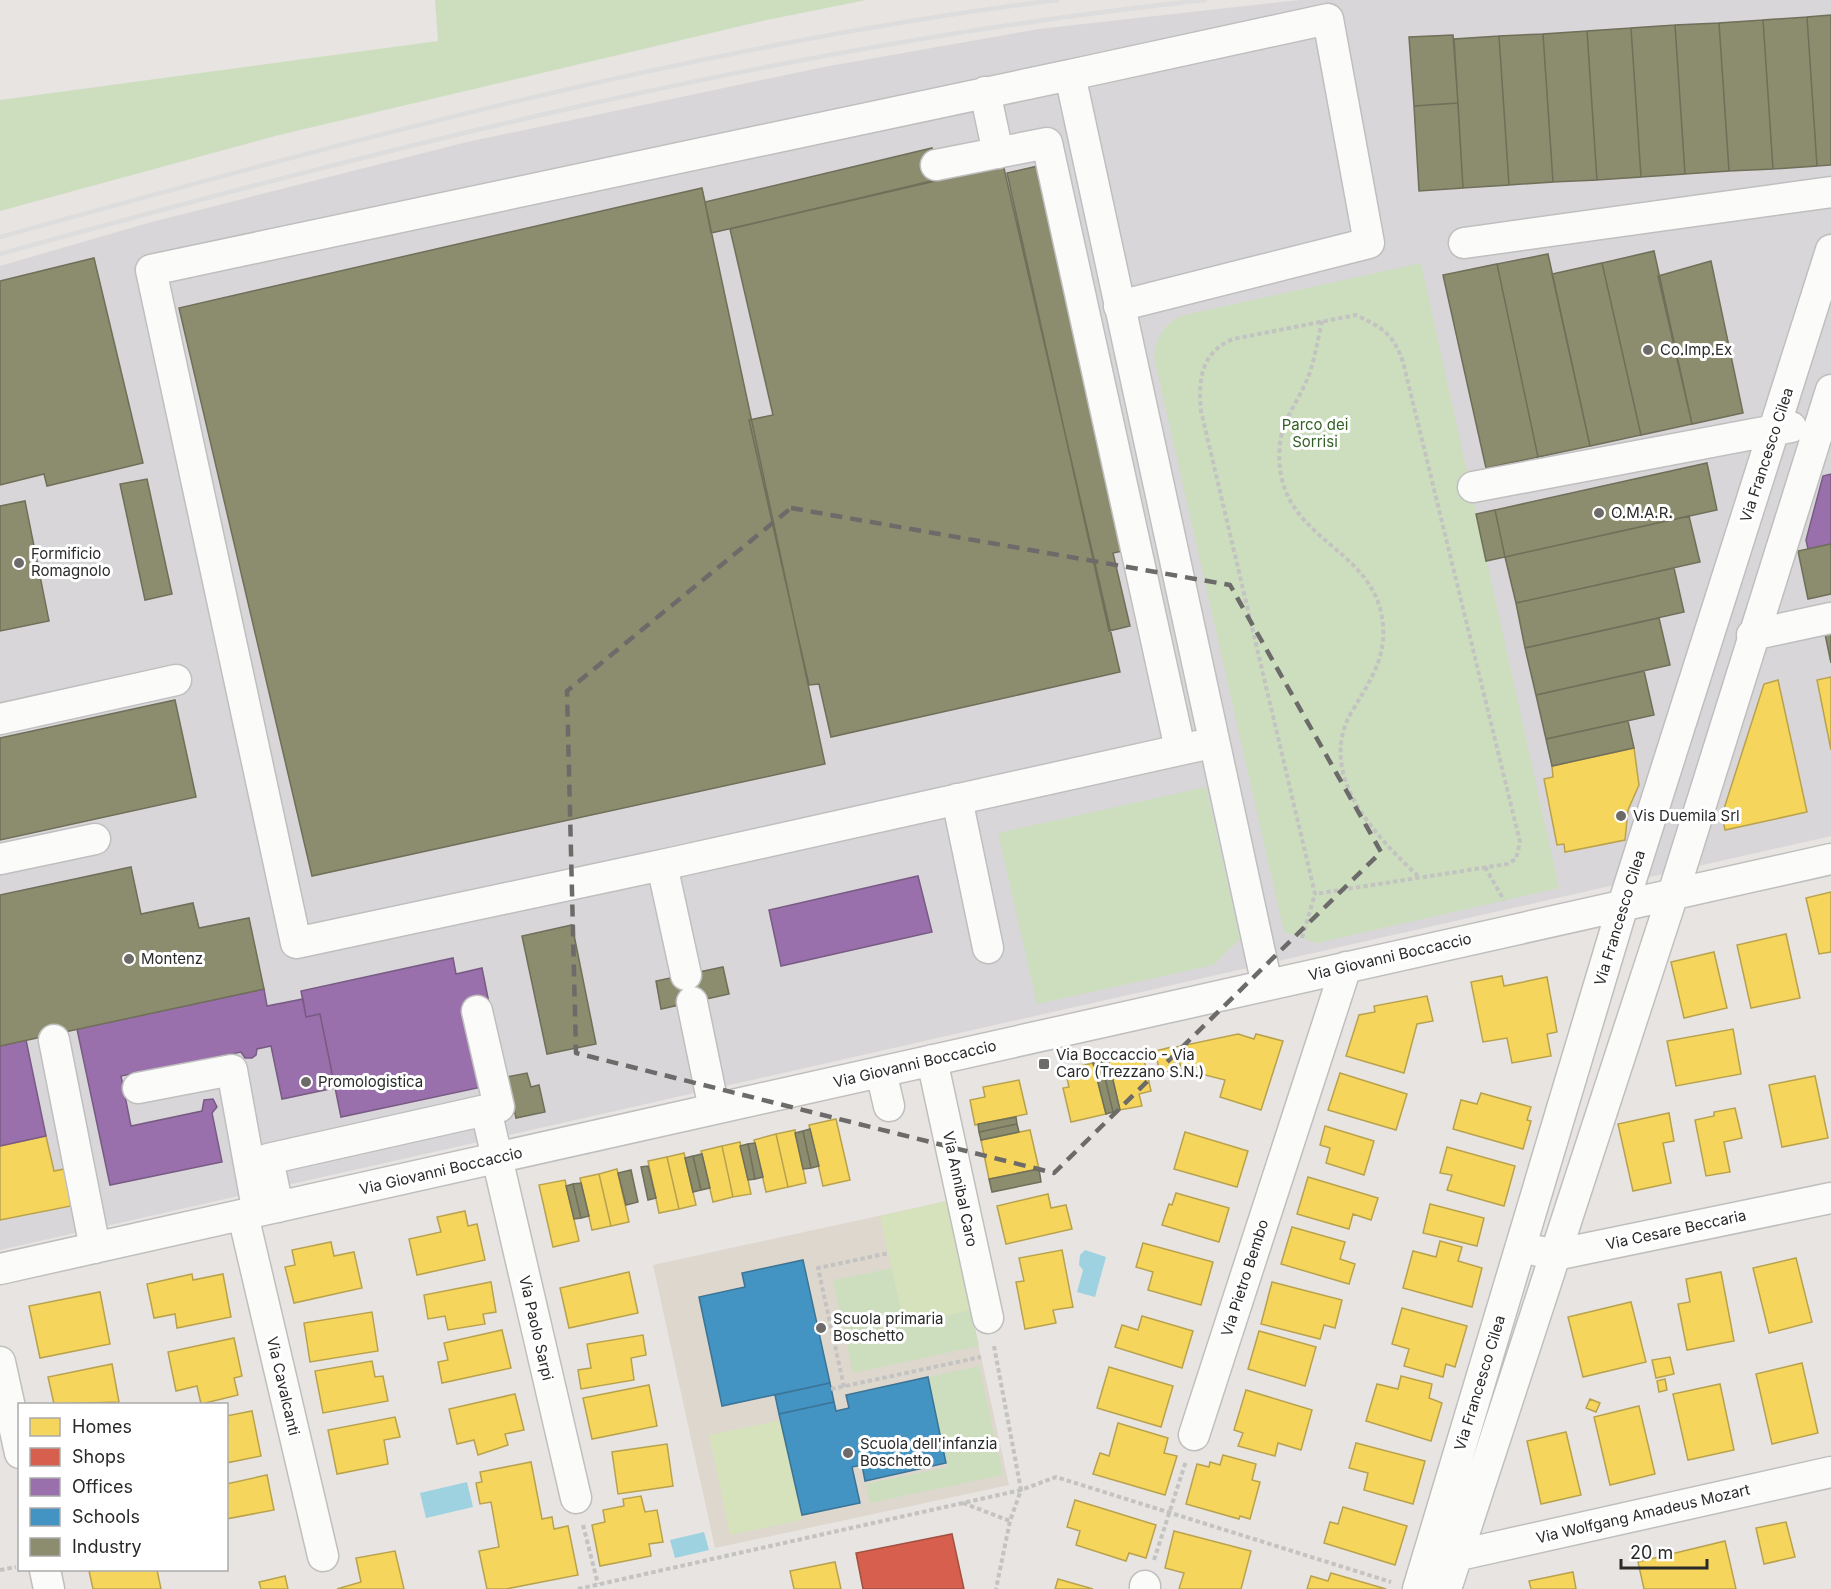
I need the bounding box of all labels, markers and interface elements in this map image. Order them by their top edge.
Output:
place label: Co.Imp.Ex [1660,340,1732,359]
marker: Co.Imp.Ex [1641,343,1655,357]
street label: Via Francesco Cilea [1736,385,1797,525]
park label: Parco dei Sorrisi [1282,415,1348,451]
place label: O.M.A.R. [1611,503,1673,522]
marker: O.M.A.R. [1592,506,1606,520]
place label: Formificio Romagnolo [31,544,111,580]
marker: Formificio Romagnolo [12,556,26,570]
place label: Vis Duemila Srl [1633,806,1740,825]
marker: Vis Duemila Srl [1614,809,1628,823]
street label: Via Francesco Cilea [1590,848,1649,988]
street label: Via Giovanni Boccaccio [1306,928,1473,985]
place label: Montenz [141,949,203,968]
marker: Montenz [122,952,136,966]
street label: Via Giovanni Boccaccio [831,1035,998,1092]
place label: Via Boccaccio - Via Caro (Trezzano S.N.) [1056,1045,1204,1081]
marker: Via Boccaccio - Via Caro (Trezzano S.N.) [1037,1057,1051,1071]
place label: Promologistica [318,1072,423,1091]
marker: Promologistica [299,1075,313,1089]
street label: Via Annibal Caro [939,1129,982,1248]
street label: Via Giovanni Boccaccio [357,1142,524,1199]
street label: Via Cesare Beccaria [1604,1205,1748,1254]
street label: Via Pietro Bembo [1217,1217,1272,1339]
street label: Via Paolo Sarpi [515,1274,558,1382]
place label: Scuola primaria Boschetto [833,1309,944,1345]
street label: Via Francesco Cilea [1450,1313,1509,1453]
marker: Scuola primaria Boschetto [814,1321,828,1335]
street label: Via Cavalcanti [263,1335,304,1437]
legend [18,1403,228,1571]
text: Homes [72,1416,132,1437]
place label: Scuola dell'infanzia Boschetto [860,1434,997,1470]
text: Shops [72,1446,126,1467]
marker: Scuola dell'infanzia Boschetto [841,1446,855,1460]
text: Offices [72,1476,133,1497]
street label: Via Wolfgang Amadeus Mozart [1534,1480,1752,1547]
text: Schools [72,1506,140,1527]
scale bar [1621,1532,1706,1570]
text: Industry [72,1536,142,1557]
text: 20 m [1630,1542,1673,1563]

